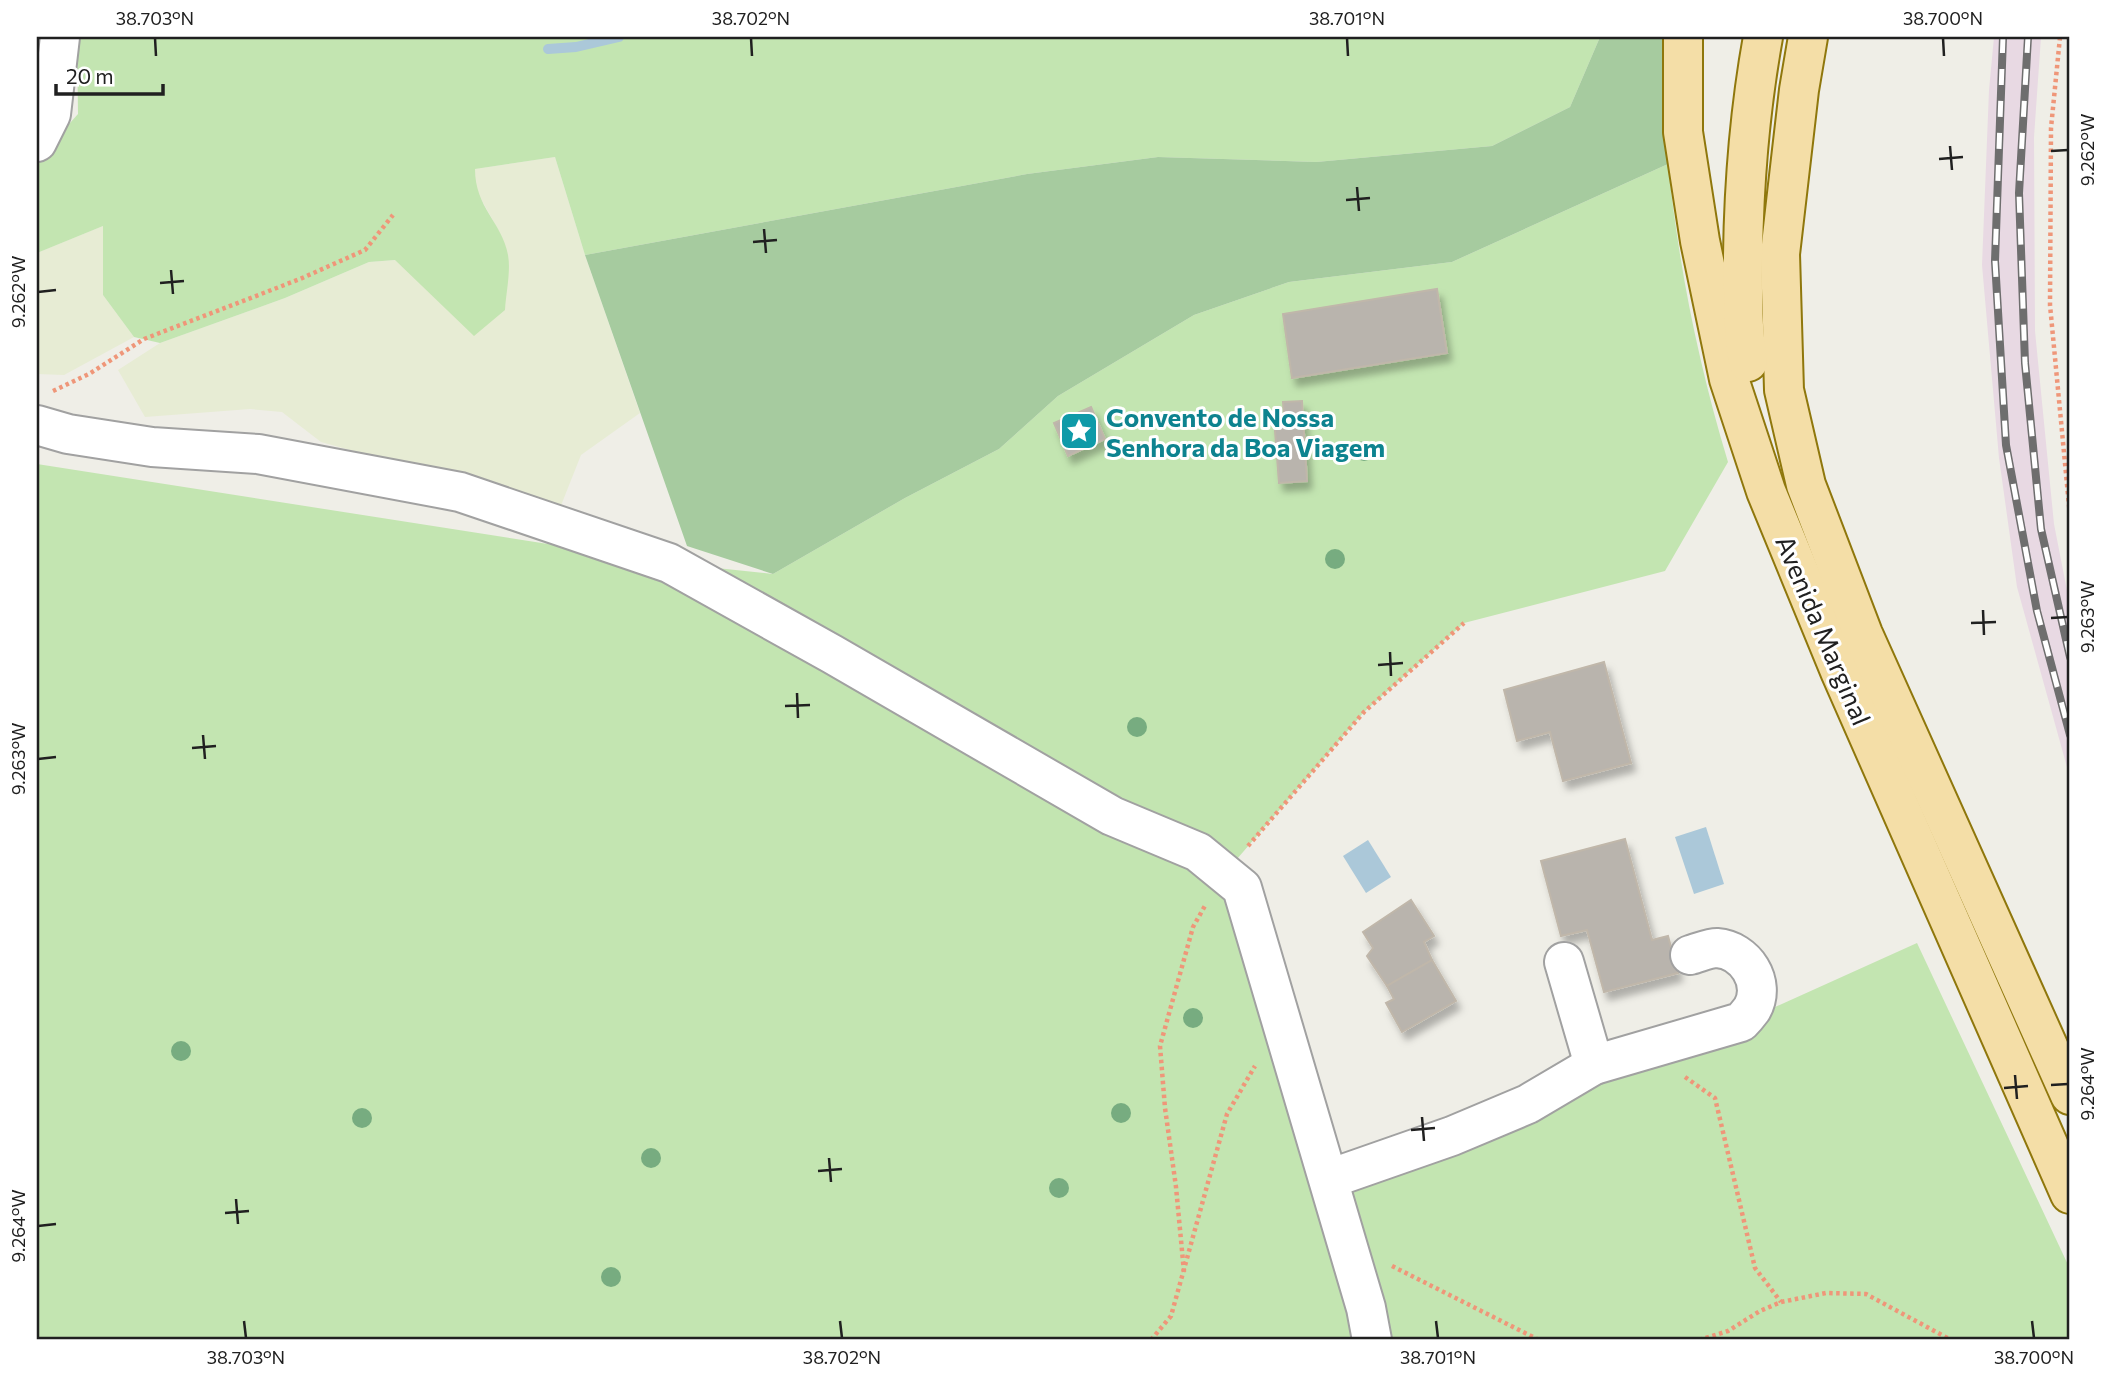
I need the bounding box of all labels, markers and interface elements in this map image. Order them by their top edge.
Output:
text: 38.703°N [116,7,194,29]
text: 38.702°N [712,7,790,29]
text: 38.701°N [1309,7,1385,29]
text: 38.700°N [1903,7,1983,29]
scale bar [56,52,163,96]
text: 20 m [66,63,114,88]
text: 9.262°W [2076,114,2098,186]
text: 9.262°W [7,256,29,328]
place label: Convento de Nossa Senhora da Boa Viagem [1106,401,1385,462]
place icon: Convento de Nossa Senhora da Boa Viagem [1058,410,1100,452]
street label: Avenida Marginal [1770,530,1878,730]
text: 9.263°W [2076,581,2098,653]
text: 9.263°W [7,723,29,795]
text: 9.264°W [2076,1047,2098,1121]
text: 9.264°W [7,1189,29,1263]
text: 38.703°N [207,1346,285,1368]
text: 38.702°N [803,1346,881,1368]
text: 38.701°N [1400,1346,1476,1368]
text: 38.700°N [1994,1346,2074,1368]

